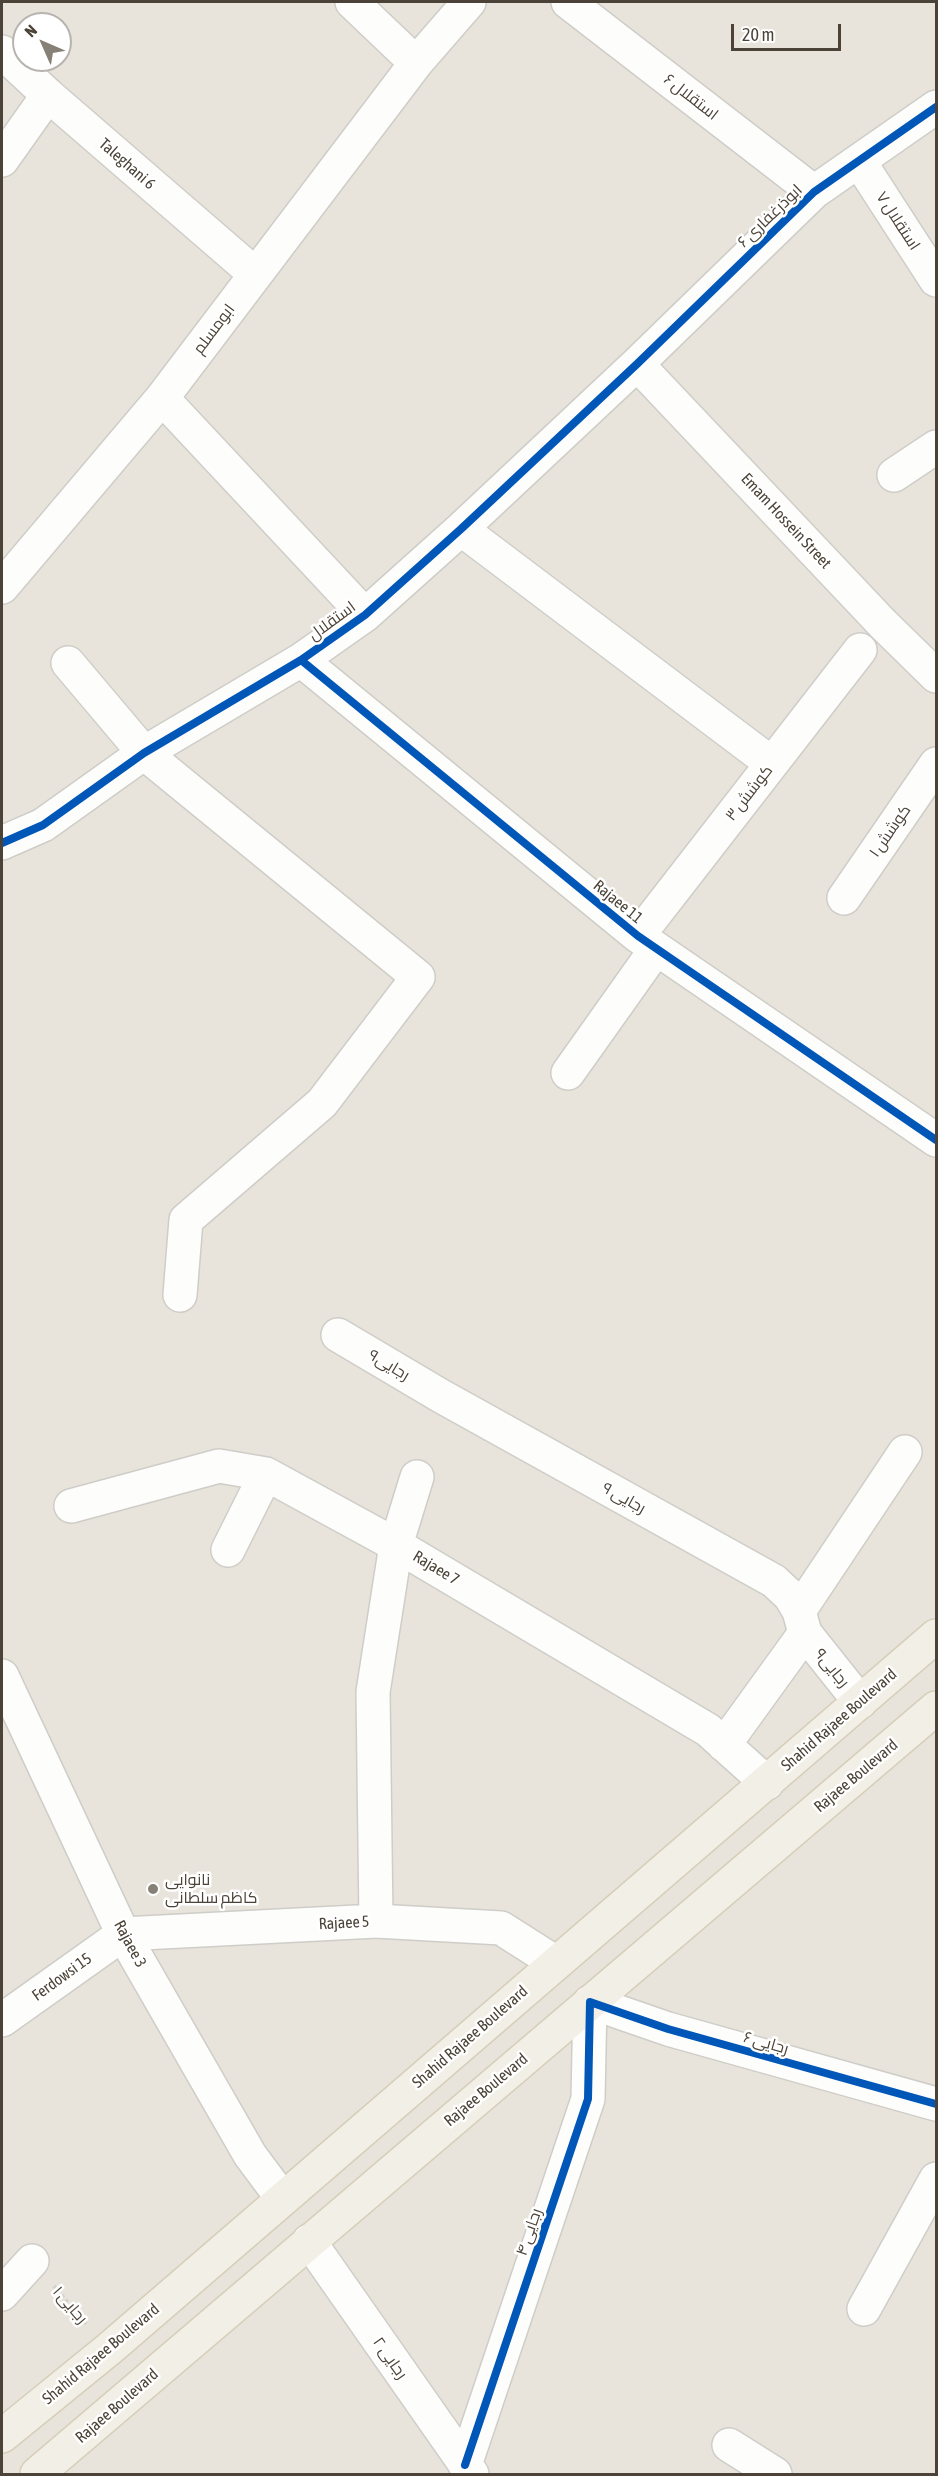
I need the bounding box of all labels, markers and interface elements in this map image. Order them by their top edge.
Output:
north arrow [12,12,72,72]
scale bar [734,12,844,50]
text: N [21,21,40,40]
text: 20 m [742,24,774,45]
street label: استقلال ۶ [660,70,722,124]
street label: Taleghani 6 [95,134,159,194]
street label: ابوذرغفاری ۶ [734,180,806,252]
street label: استقلال ۷ [872,188,924,254]
street label: ابومسلم [189,300,239,358]
street label: Emam Hossein Street [737,469,835,573]
street label: استقلال [305,597,359,645]
street label: کوشش ۳ [721,761,777,825]
street label: کوشش ۱ [865,801,915,861]
street label: Rajaee 11 [589,876,647,928]
street label: رجایی۹ [365,1345,413,1385]
street label: رجایی ۹ [599,1478,649,1518]
street label: Rajaee 7 [409,1547,463,1589]
street label: رجایی۹ [811,1645,853,1691]
street label: Shahid Rajaee Boulevard [777,1665,901,1775]
street label: Rajaee Boulevard [810,1735,902,1817]
place label: نانوایی کاظم سلطانی [165,1870,258,1908]
marker: نانوایی کاظم سلطانی [146,1882,160,1896]
street label: Rajaee 5 [318,1912,370,1934]
street label: Rajaee 3 [110,1917,150,1971]
street label: Ferdowsi 15 [28,1949,96,2005]
street label: Shahid Rajaee Boulevard [408,1982,532,2092]
street label: رجایی ۶ [741,2027,791,2059]
street label: Rajaee Boulevard [440,2049,532,2131]
street label: رجایی ۴ [512,2206,546,2258]
street label: رجایی ۱ [49,2282,91,2328]
street label: Shahid Rajaee Boulevard [39,2300,163,2408]
street label: رجایی ۲ [369,2333,411,2383]
street label: Rajaee Boulevard [72,2365,162,2447]

